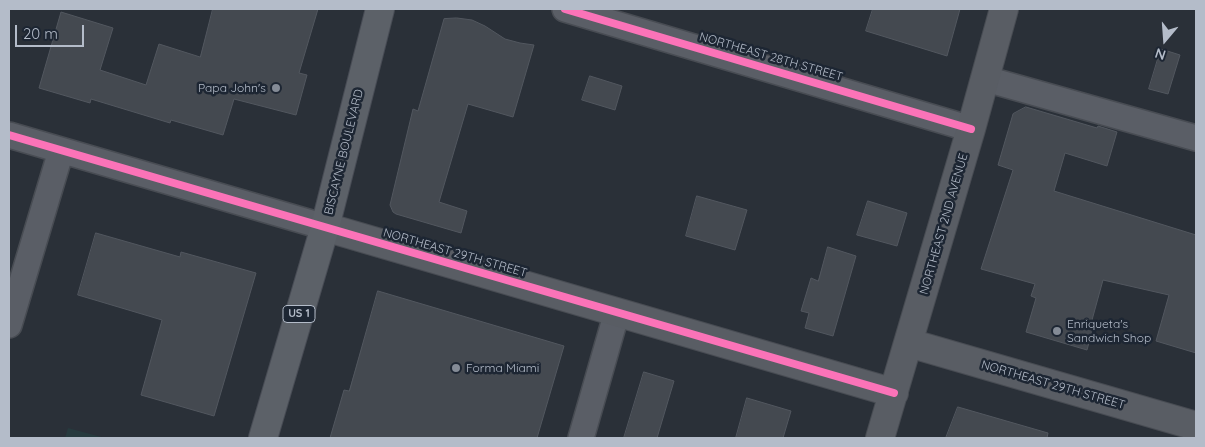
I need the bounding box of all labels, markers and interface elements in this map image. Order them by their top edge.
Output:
scale bar [18,15,86,47]
north arrow [1140,15,1190,65]
text: 20 m [23,24,58,43]
street label: NORTHEAST 28TH STREET [698,30,844,84]
text: N [1153,44,1168,64]
place label: Papa John's [198,81,266,95]
marker: Papa John's [270,82,282,94]
street label: BISCAYNE BOULEVARD [321,88,367,216]
street label: NORTHEAST 2ND AVENUE [917,152,971,296]
street label: NORTHEAST 29TH STREET [381,226,529,280]
road number: US 1 [283,306,315,322]
place label: Enriqueta's Sandwich Shop [1067,317,1151,345]
marker: Enriqueta's Sandwich Shop [1051,325,1063,337]
street label: NORTHEAST 29TH STREET [979,358,1127,412]
place label: Forma Miami [466,361,539,375]
marker: Forma Miami [450,362,462,374]

